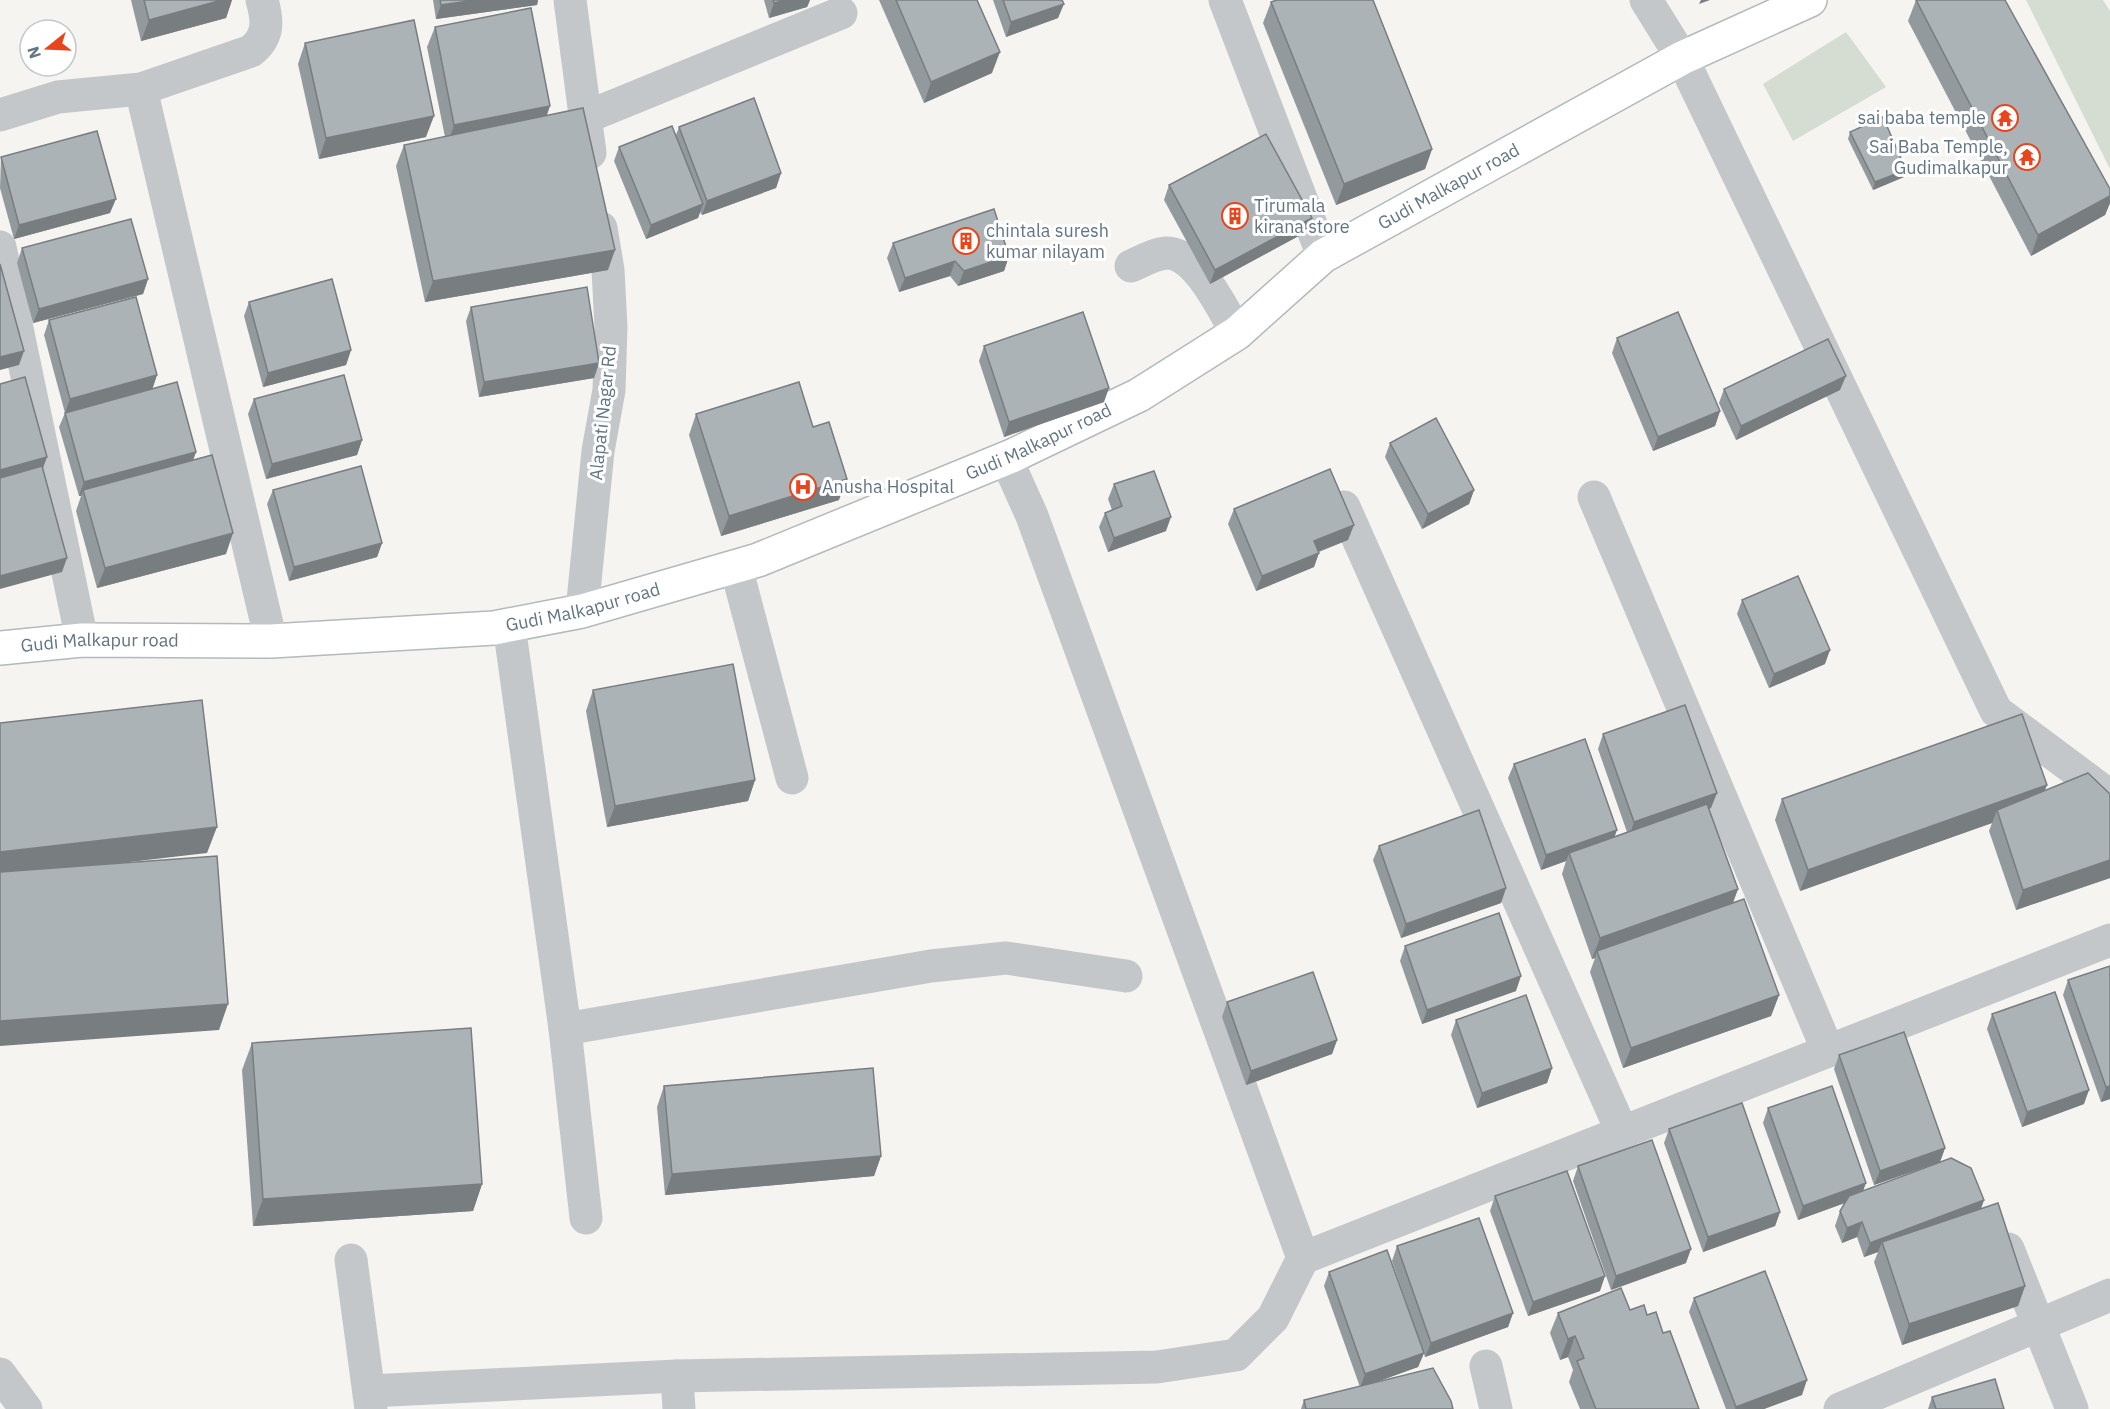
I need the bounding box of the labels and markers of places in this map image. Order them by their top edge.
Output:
temple icon: sai baba temple [1990,103,2020,133]
place label: sai baba temple [1857,106,1986,129]
place label: Sai Baba Temple, Gudimalkapur [1869,135,2008,179]
temple icon: Sai Baba Temple, Gudimalkapur [2012,142,2042,172]
place label: Tirumala kirana store [1254,194,1350,238]
building icon: Tirumala kirana store [1220,201,1250,231]
place label: chintala suresh kumar nilayam [986,219,1109,263]
building icon: chintala suresh kumar nilayam [951,226,981,256]
hospital icon: Anusha Hospital [788,472,818,502]
place label: Anusha Hospital [822,475,954,498]

